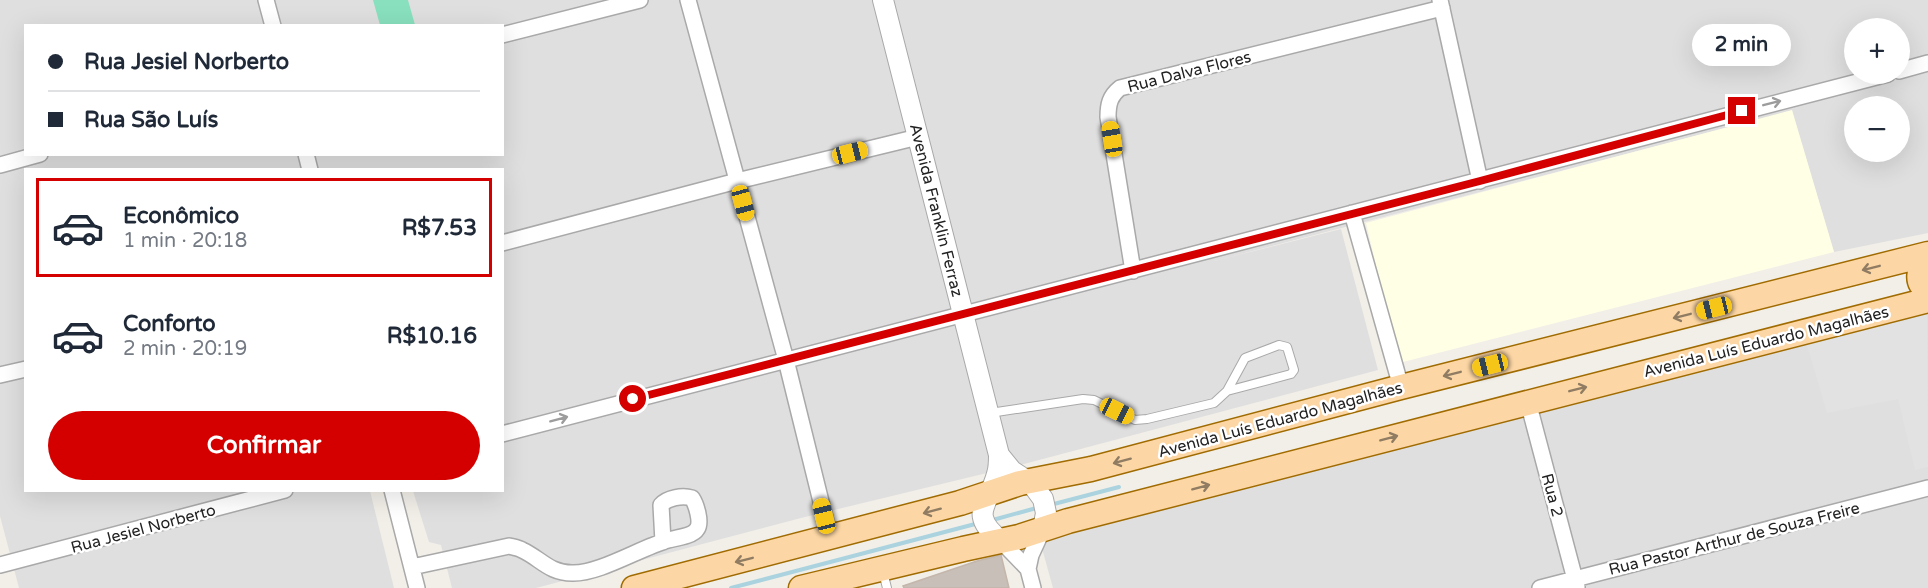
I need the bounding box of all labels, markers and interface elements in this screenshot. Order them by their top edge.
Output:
map controls [1844,18,1910,162]
button: + [1844,18,1910,84]
callout: 2 min [1692,24,1792,66]
text: 2 min [1715,33,1768,57]
street label: Rua Dalva Flores [1125,47,1253,97]
text: Rua Jesiel Norberto [84,49,289,75]
button: − [1844,96,1910,162]
route end [1728,97,1755,124]
one-way arrow [1762,97,1781,109]
text: Rua São Luís [84,107,218,133]
car [1100,120,1124,158]
street label: Avenida Franklin Ferraz [905,122,967,299]
car [830,140,870,166]
car [730,183,756,223]
icon: car [51,201,105,255]
text: Econômico [123,203,239,229]
text: R$7.53 [402,215,477,241]
text: 1 min · 20:18 [123,229,247,253]
one-way arrow [1862,263,1881,275]
car [1694,295,1734,321]
street label: Avenida Luís Eduardo Magalhães [1641,302,1891,382]
icon: car [51,309,105,363]
text: Conforto [123,311,216,337]
one-way arrow [1673,311,1692,323]
text: R$10.16 [387,323,477,349]
text: 2 min · 20:19 [123,337,247,361]
car [1470,352,1510,378]
one-way arrow [1443,369,1462,381]
street label: Avenida Luís Eduardo Magalhães [1156,378,1405,462]
one-way arrow [1568,383,1587,394]
route start [619,385,646,412]
car [1097,395,1137,427]
button: Confirmar [48,411,480,480]
one-way arrow [549,413,568,424]
one-way arrow [1380,431,1399,443]
one-way arrow [1112,455,1131,467]
street label: Rua 2 [1537,471,1567,519]
one-way arrow [1191,480,1210,492]
car [811,496,837,536]
street label: Rua Pastor Arthur de Souza Freire [1607,498,1862,580]
street label: Rua Jesiel Norberto [69,500,218,558]
one-way arrow [923,505,942,517]
one-way arrow [735,555,754,567]

